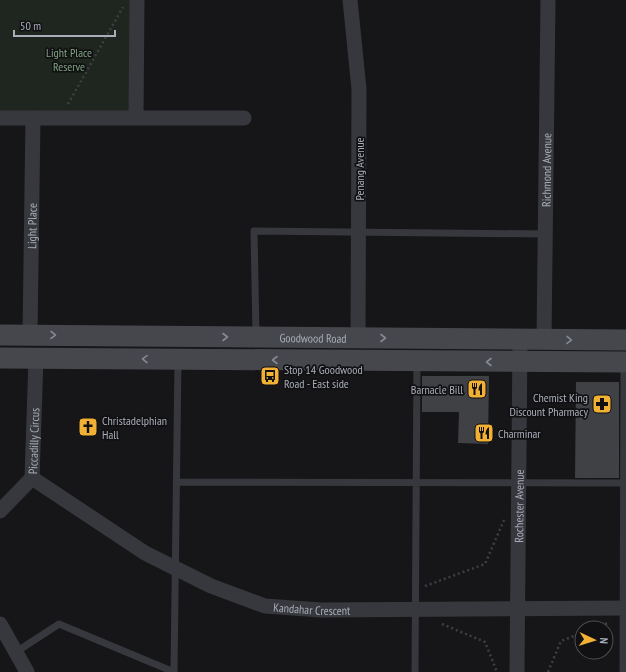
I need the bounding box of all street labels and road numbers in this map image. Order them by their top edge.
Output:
street label: Richmond Avenue [538,133,554,207]
street label: Penang Avenue [352,137,367,201]
street label: Light Place [24,203,39,249]
street label: Goodwood Road [279,330,347,345]
street label: Piccadilly Circus [25,408,42,474]
street label: Rochester Avenue [511,469,526,543]
street label: Kandahar Crescent [273,599,351,618]

